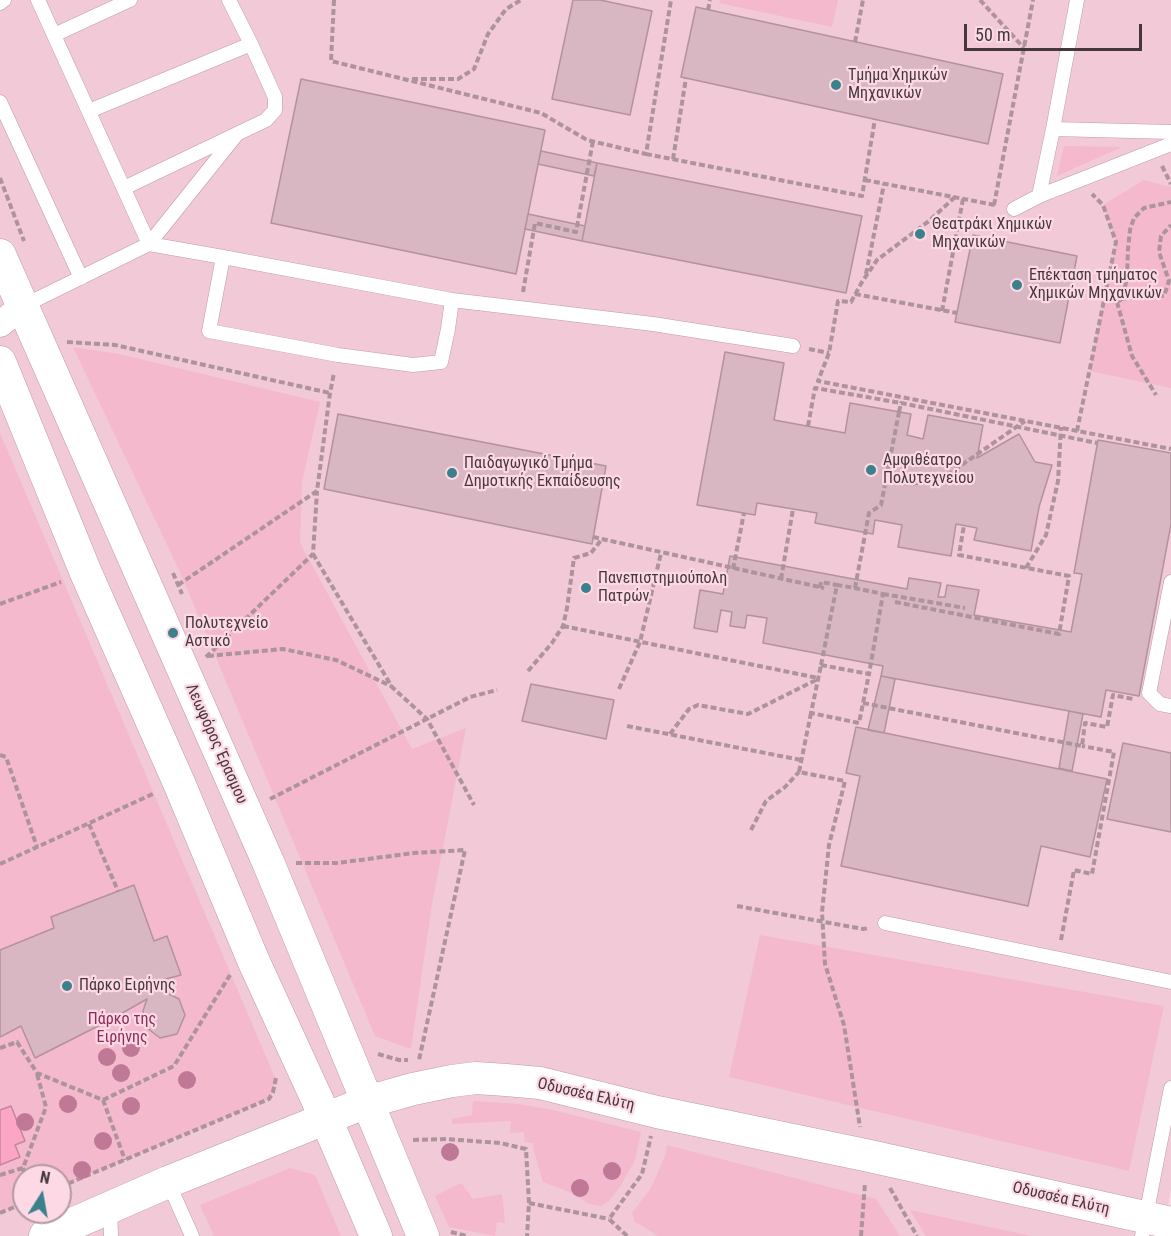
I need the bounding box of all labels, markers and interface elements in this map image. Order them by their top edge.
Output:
scale bar [967,12,1146,50]
text: 50 m [975,24,1010,45]
place label: Τμήμα Χημικών Μηχανικών [848,66,948,104]
marker: Τμήμα Χημικών Μηχανικών [829,78,843,92]
place label: Θεατράκι Χημικών Μηχανικών [932,215,1052,253]
marker: Θεατράκι Χημικών Μηχανικών [913,227,927,241]
place label: Επέκταση τμήματος Χημικών Μηχανικών [1029,266,1162,304]
marker: Επέκταση τμήματος Χημικών Μηχανικών [1010,278,1024,292]
place label: Αμφιθέατρο Πολυτεχνείου [883,451,974,489]
place label: Παιδαγωγικό Τμήμα Δημοτικής Εκπαίδευσης [464,454,620,492]
marker: Αμφιθέατρο Πολυτεχνείου [864,463,878,477]
marker: Παιδαγωγικό Τμήμα Δημοτικής Εκπαίδευσης [445,466,459,480]
place label: Πανεπιστημιούπολη Πατρών [598,569,727,607]
marker: Πανεπιστημιούπολη Πατρών [579,581,593,595]
place label: Πολυτεχνείο Αστικό [185,614,268,652]
marker: Πολυτεχνείο Αστικό [166,626,180,640]
street label: Λεωφόρος Έρασμου [181,681,251,807]
place label: Πάρκο Ειρήνης [79,976,175,996]
marker: Πάρκο Ειρήνης [60,979,74,993]
park label: Πάρκο της Ειρήνης [88,1010,156,1048]
street label: Οδυσσέα Ελύτη [536,1075,636,1115]
north arrow [12,1164,72,1224]
text: N [39,1168,52,1188]
street label: Οδυσσέα Ελύτη [1011,1179,1111,1219]

